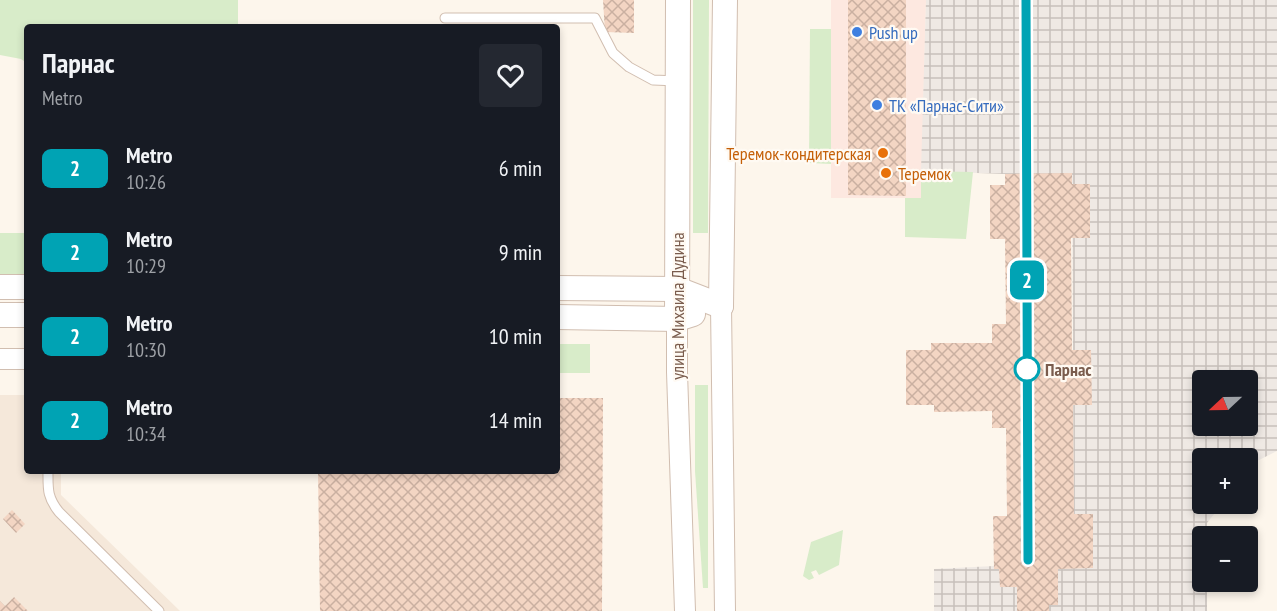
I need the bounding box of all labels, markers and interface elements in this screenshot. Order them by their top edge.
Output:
place label: Push up [869,21,918,44]
marker: Push up [850,25,864,39]
text: Парнас [42,44,115,81]
button: heart [479,44,542,107]
text: Metro [42,85,83,111]
place label: ТК «Парнас-Сити» [889,94,1004,117]
marker: ТК «Парнас-Сити» [870,98,884,112]
text: Metro [126,141,173,169]
place label: Теремок-кондитерская [726,142,871,165]
marker: Теремок-кондитерская [876,146,890,160]
text: 6 min [499,154,542,182]
text: 2 [70,155,80,182]
place label: Теремок [898,162,951,185]
marker: Теремок [879,166,893,180]
text: 10:26 [126,169,166,195]
text: Metro [126,225,173,253]
street label: улица Михаила Дудина [666,232,689,380]
text: 9 min [499,238,542,266]
text: 2 [70,239,80,266]
text: 10:29 [126,253,166,279]
line badge: 2 [1008,260,1046,300]
text: 2 [1022,267,1032,294]
text: Metro [126,309,173,337]
text: 10 min [489,322,542,350]
text: 2 [70,323,80,350]
text: 10:30 [126,337,166,363]
marker: Парнас [1014,356,1040,382]
place label: Парнас [1045,358,1092,381]
north arrow [1192,370,1258,436]
map controls [1192,370,1258,592]
text: Metro [126,393,173,421]
text: 14 min [489,406,542,434]
text: 2 [70,407,80,434]
text: 10:34 [126,421,166,447]
button: + [1192,448,1258,514]
button: − [1192,526,1258,592]

